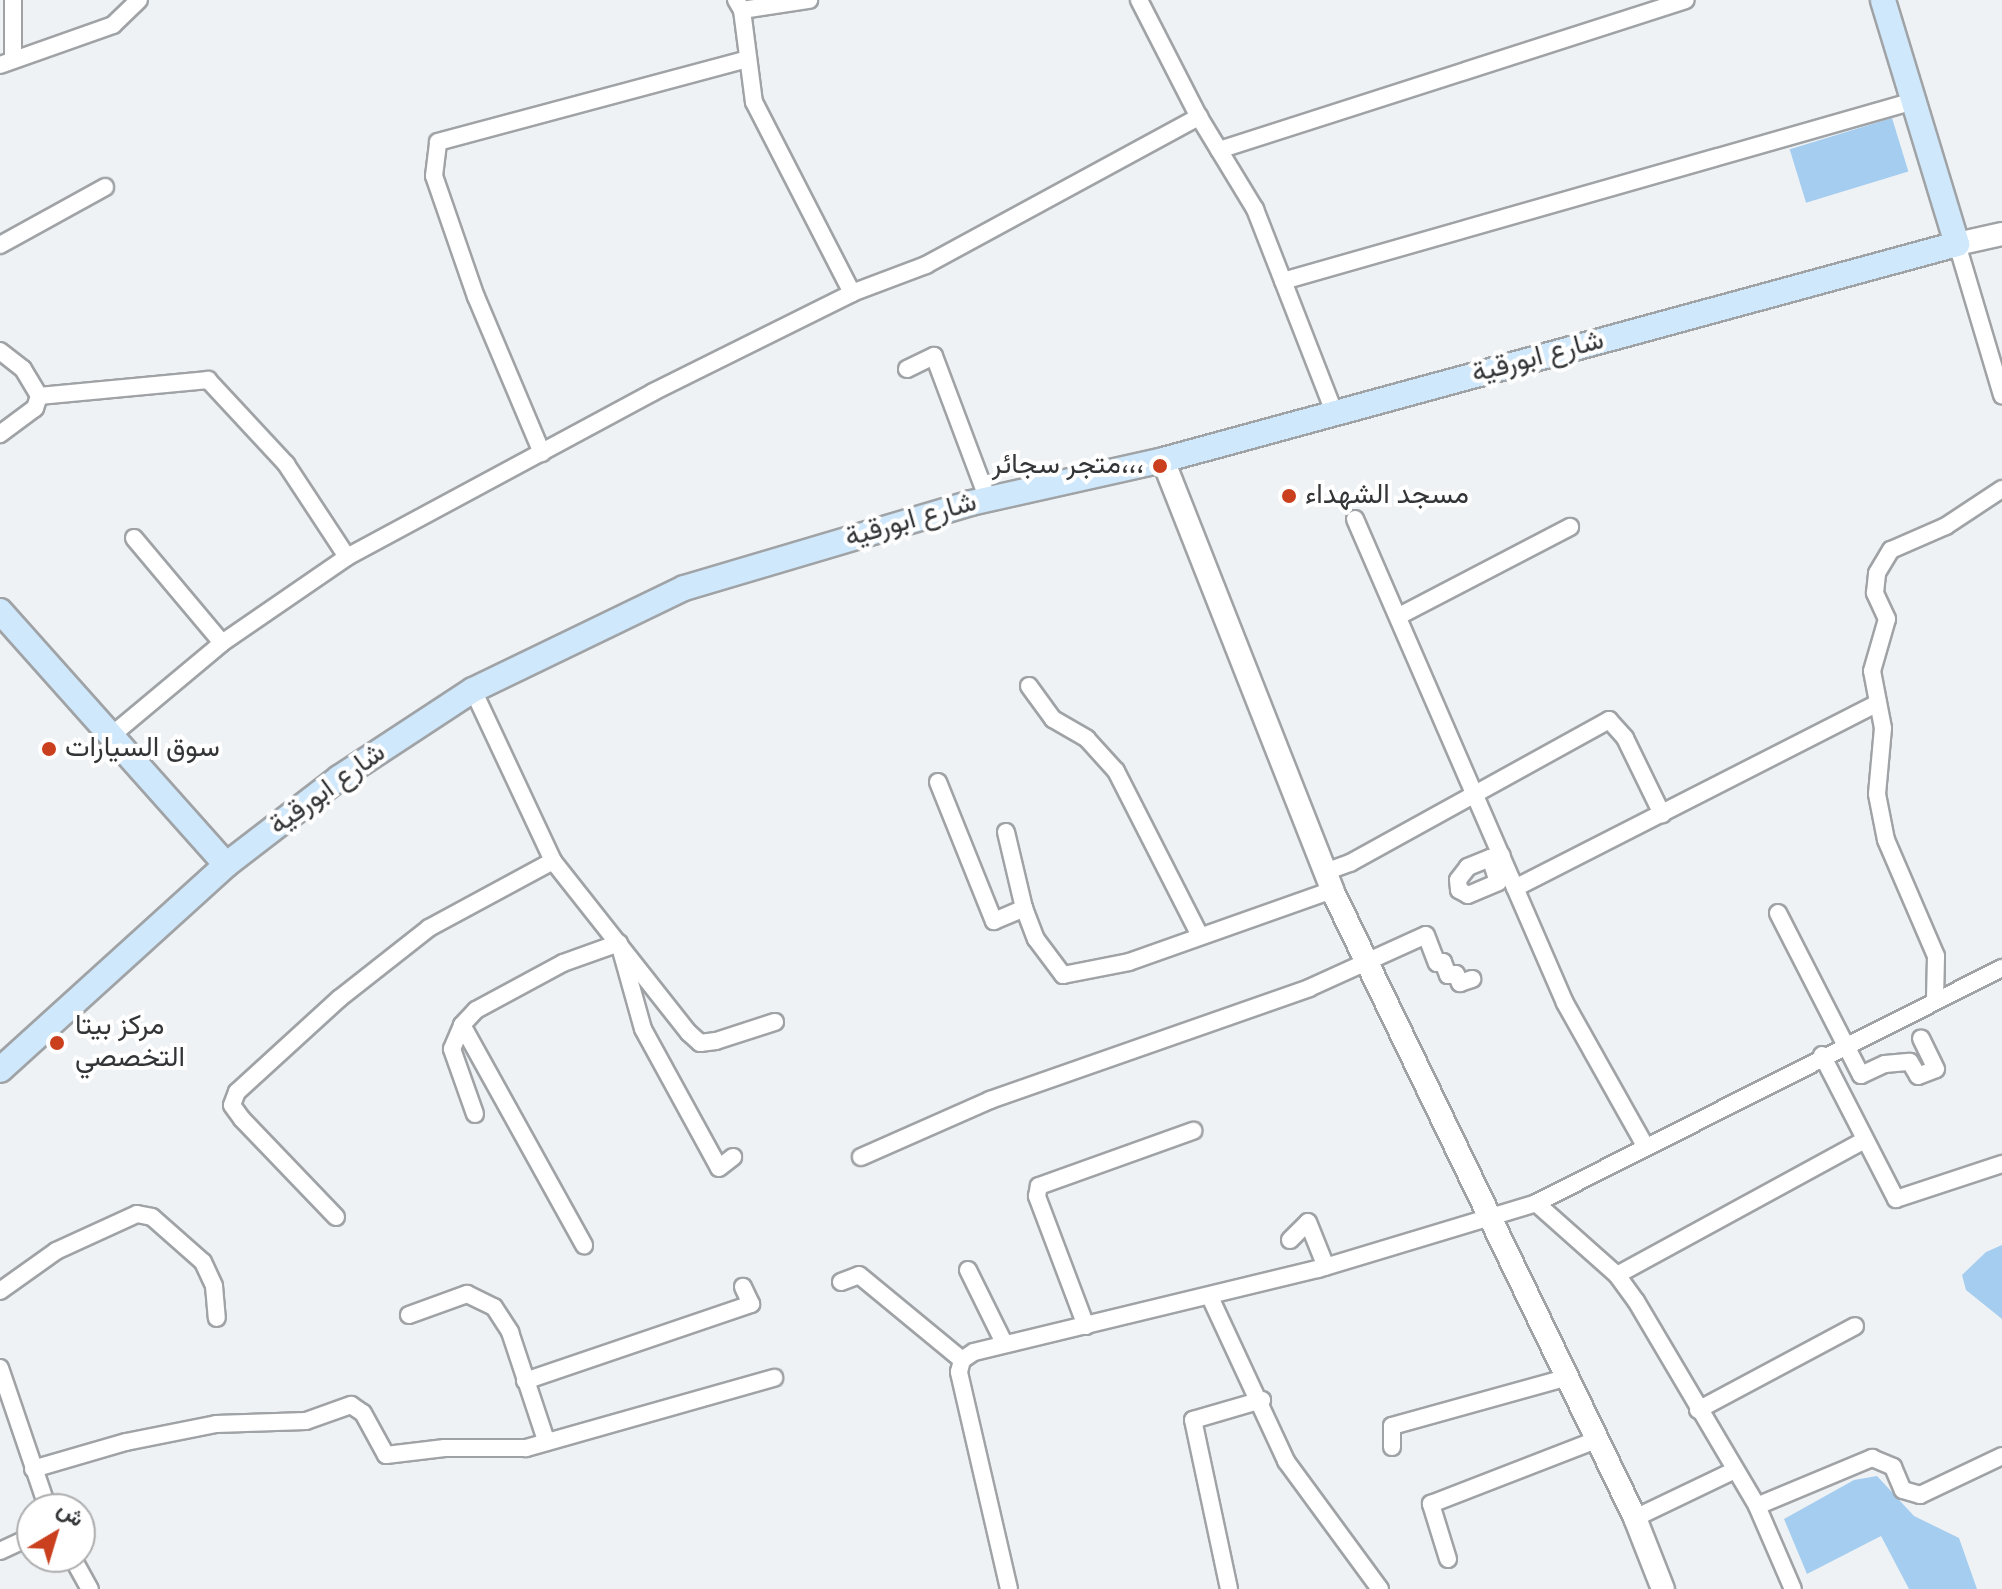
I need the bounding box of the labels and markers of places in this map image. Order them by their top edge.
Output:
place label: متجر سجائر،،، [992,449,1144,483]
marker: متجر سجائر،،، [1151,457,1169,475]
place label: مسجد الشهداء [1305,479,1469,513]
marker: مسجد الشهداء [1280,487,1298,505]
place label: سوق السيارات [65,732,220,766]
marker: سوق السيارات [40,740,58,758]
place label: مركز بيتا التخصصي [75,1010,185,1076]
marker: مركز بيتا التخصصي [46,1032,68,1054]

